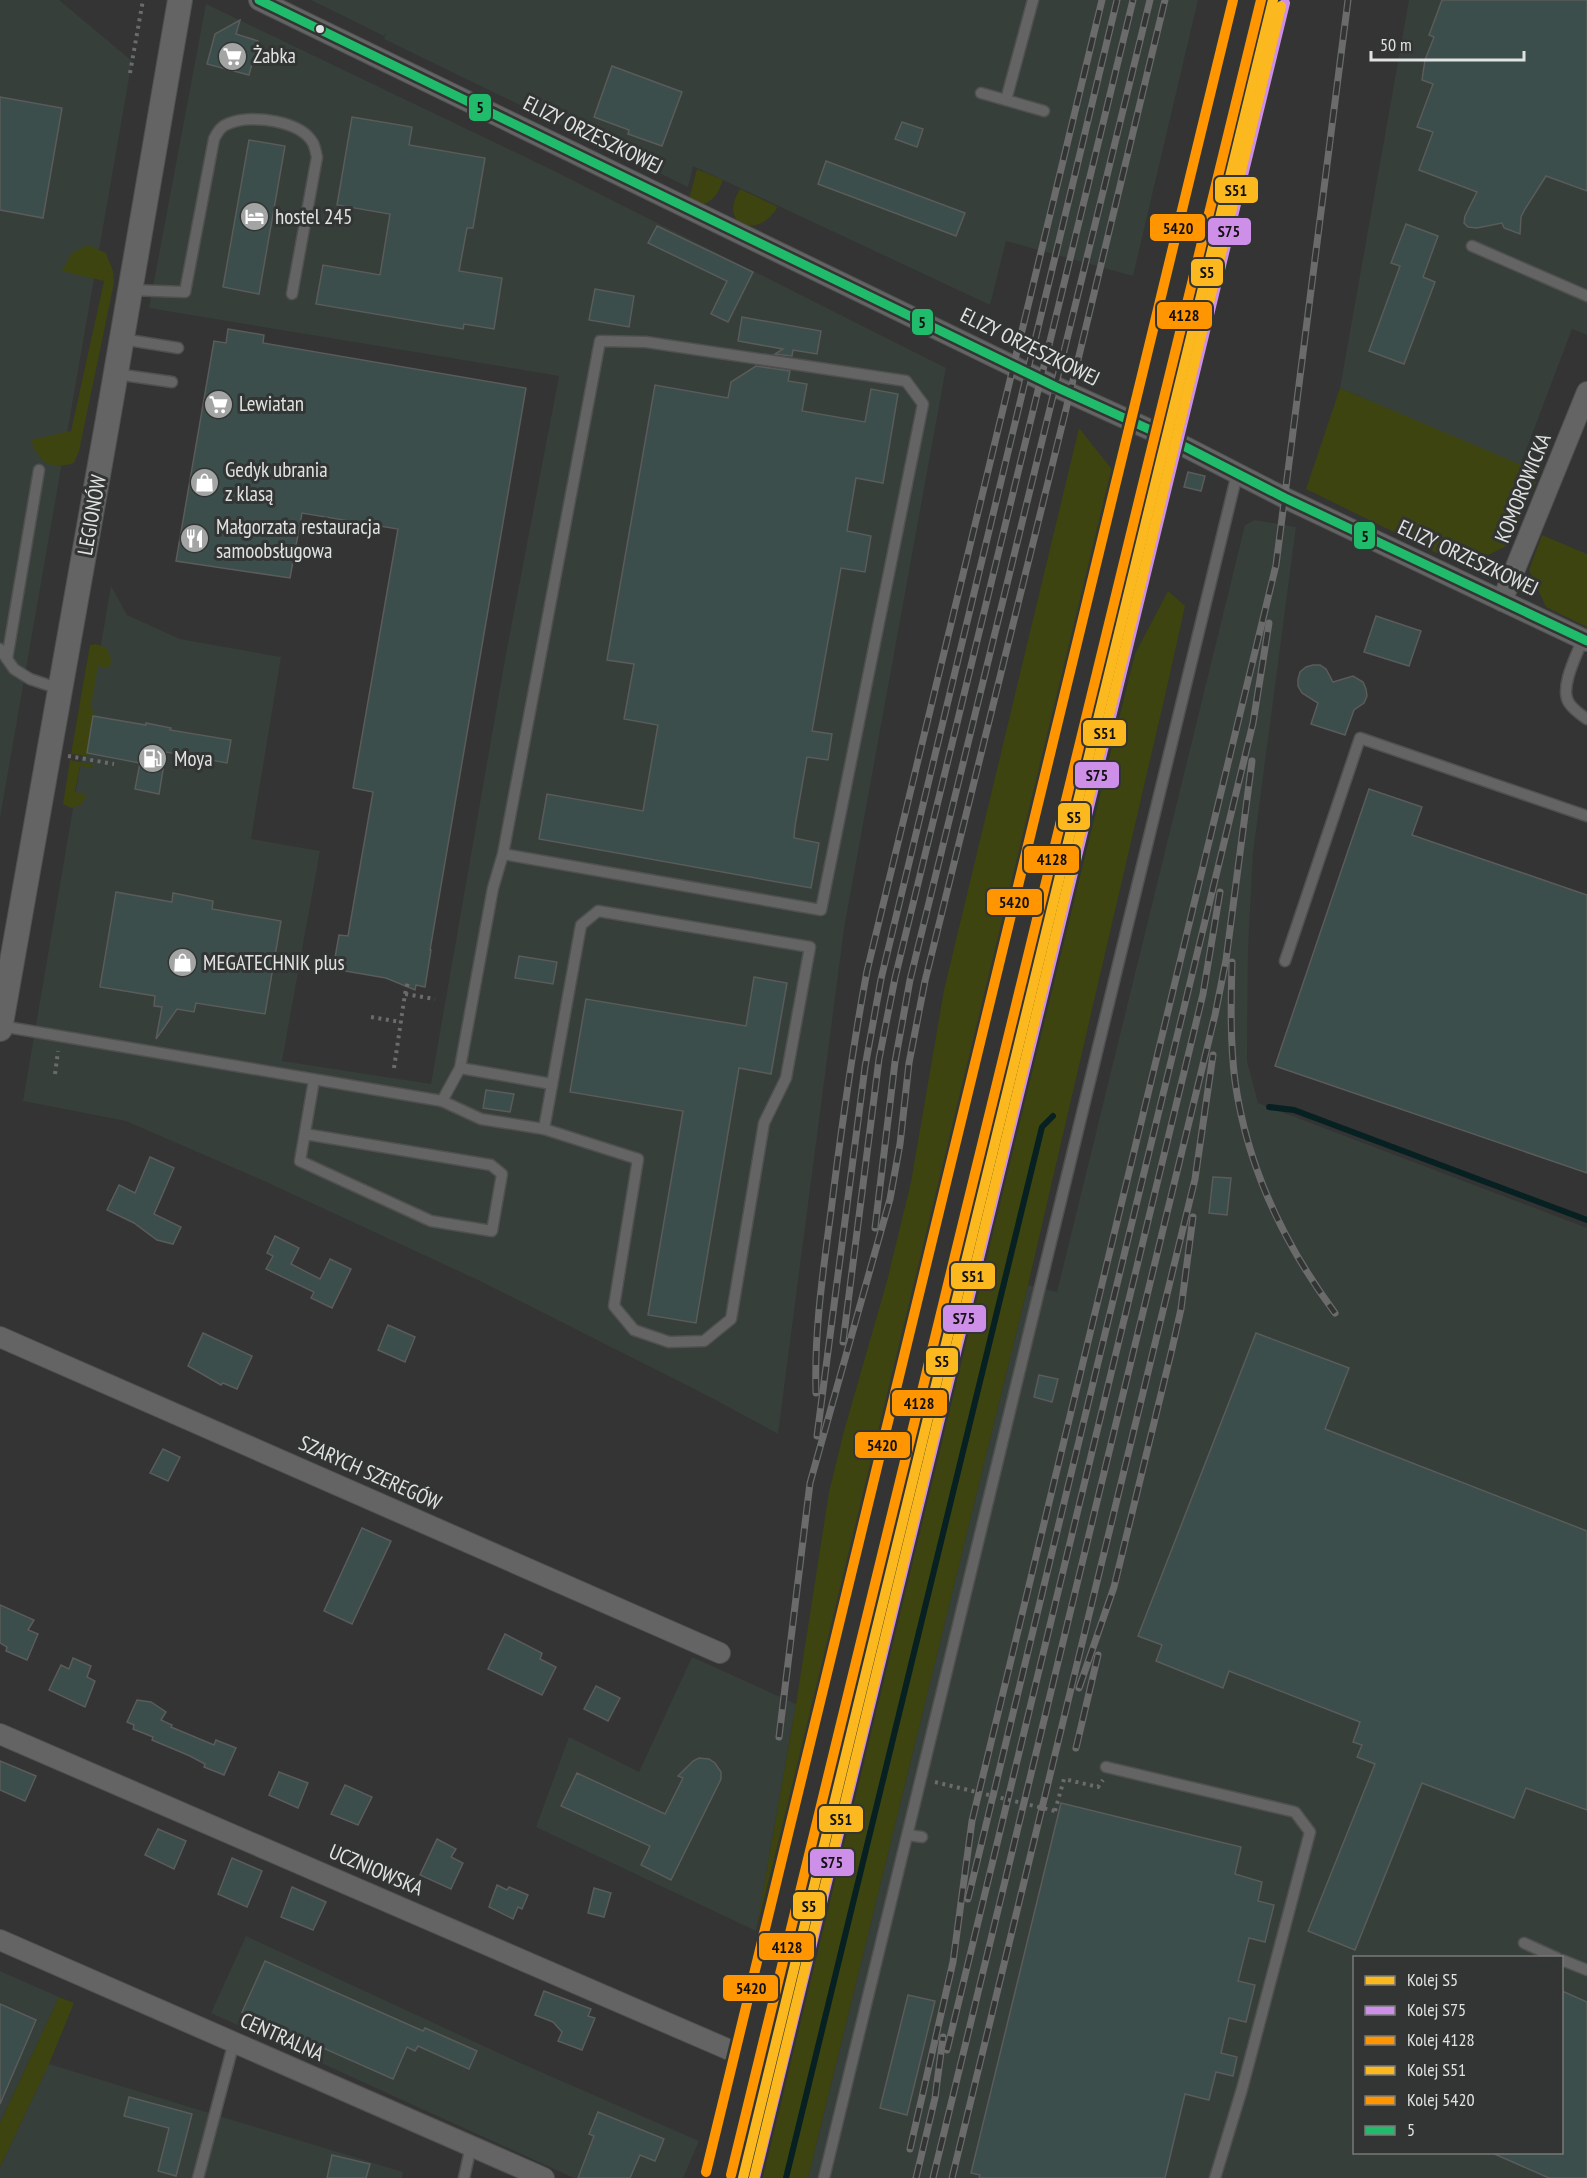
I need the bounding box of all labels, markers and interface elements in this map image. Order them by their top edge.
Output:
unlabelled marker [314,23,326,35]
scale bar [1371,24,1524,62]
text: 50 m [1380,33,1412,56]
supermarket icon: Żabka [216,40,248,72]
place label: Żabka [253,42,296,69]
street label: ELIZY ORZESZKOWEJ [519,89,667,180]
line badge: 5 [468,93,492,122]
text: 5 [476,97,484,117]
line badge: S51 [1214,176,1259,204]
text: S51 [1225,180,1247,200]
hotel icon: hostel 245 [238,201,270,233]
place label: hostel 245 [275,203,352,230]
line badge: 5420 [1149,213,1206,242]
line badge: S75 [1207,217,1252,246]
text: 5420 [1163,218,1194,238]
text: S75 [1218,221,1240,241]
line badge: S5 [1190,258,1224,287]
text: S5 [1200,262,1214,282]
street label: ELIZY ORZESZKOWEJ [956,301,1104,392]
line badge: 4128 [1156,301,1213,330]
text: 4128 [1169,305,1199,325]
line badge: 5 [911,308,934,336]
text: 5 [918,312,926,332]
supermarket icon: Lewiatan [202,388,234,420]
place label: Lewiatan [239,390,304,417]
street label: KOMOROWICKA [1488,429,1557,546]
place label: Gedyk ubrania z klasą [225,456,328,507]
shop icon: Gedyk ubrania z klasą [188,466,220,498]
street label: LEGIONÓW [71,473,112,557]
place label: Małgorzata restauracja samoobsługowa [216,513,381,564]
street label: ELIZY ORZESZKOWEJ [1394,513,1543,602]
line badge: 5 [1353,521,1376,550]
restaurant icon: Małgorzata restauracja samoobsługowa [179,523,211,555]
text: 5 [1361,526,1369,546]
line badge: S51 [1082,719,1127,747]
text: S51 [1094,723,1116,743]
fuel station icon: Moya [137,743,169,775]
place label: Moya [174,745,213,772]
line badge: S75 [1074,761,1120,789]
text: S75 [1086,765,1108,785]
line badge: S5 [1057,802,1091,831]
text: S5 [1067,807,1081,827]
line badge: 4128 [1023,845,1080,874]
text: 4128 [1037,849,1067,869]
line badge: 5420 [986,888,1043,916]
text: 5420 [999,892,1030,912]
shop icon: MEGATECHNIK plus [166,947,198,979]
place label: MEGATECHNIK plus [203,949,345,976]
line badge: S51 [950,1262,996,1290]
text: S51 [962,1266,984,1286]
line badge: S75 [942,1304,987,1333]
text: S75 [953,1308,975,1328]
line badge: S5 [925,1347,959,1376]
text: S5 [935,1351,949,1371]
line badge: 4128 [891,1389,948,1417]
text: 4128 [904,1393,934,1413]
street label: SZARYCH SZEREGÓW [295,1429,446,1516]
line badge: 5420 [854,1431,911,1459]
text: 5420 [867,1435,898,1455]
line badge: S51 [818,1805,864,1833]
text: S51 [830,1809,852,1829]
street label: UCZNIOWSKA [325,1838,427,1901]
line badge: S75 [809,1848,855,1877]
text: S75 [821,1852,843,1872]
line badge: S5 [792,1891,826,1920]
text: S5 [802,1896,816,1916]
line badge: 4128 [758,1932,815,1961]
text: 4128 [772,1937,802,1957]
legend [1353,1956,1563,2154]
text: Kolej S5 [1407,1968,1458,1991]
line badge: 5420 [722,1974,779,2002]
text: 5420 [736,1978,767,1998]
text: Kolej S75 [1407,1998,1466,2021]
street label: CENTRALNA [236,2006,328,2067]
text: Kolej 4128 [1407,2028,1475,2051]
text: Kolej S51 [1407,2058,1466,2081]
text: Kolej 5420 [1407,2088,1475,2111]
text: 5 [1407,2118,1415,2141]

